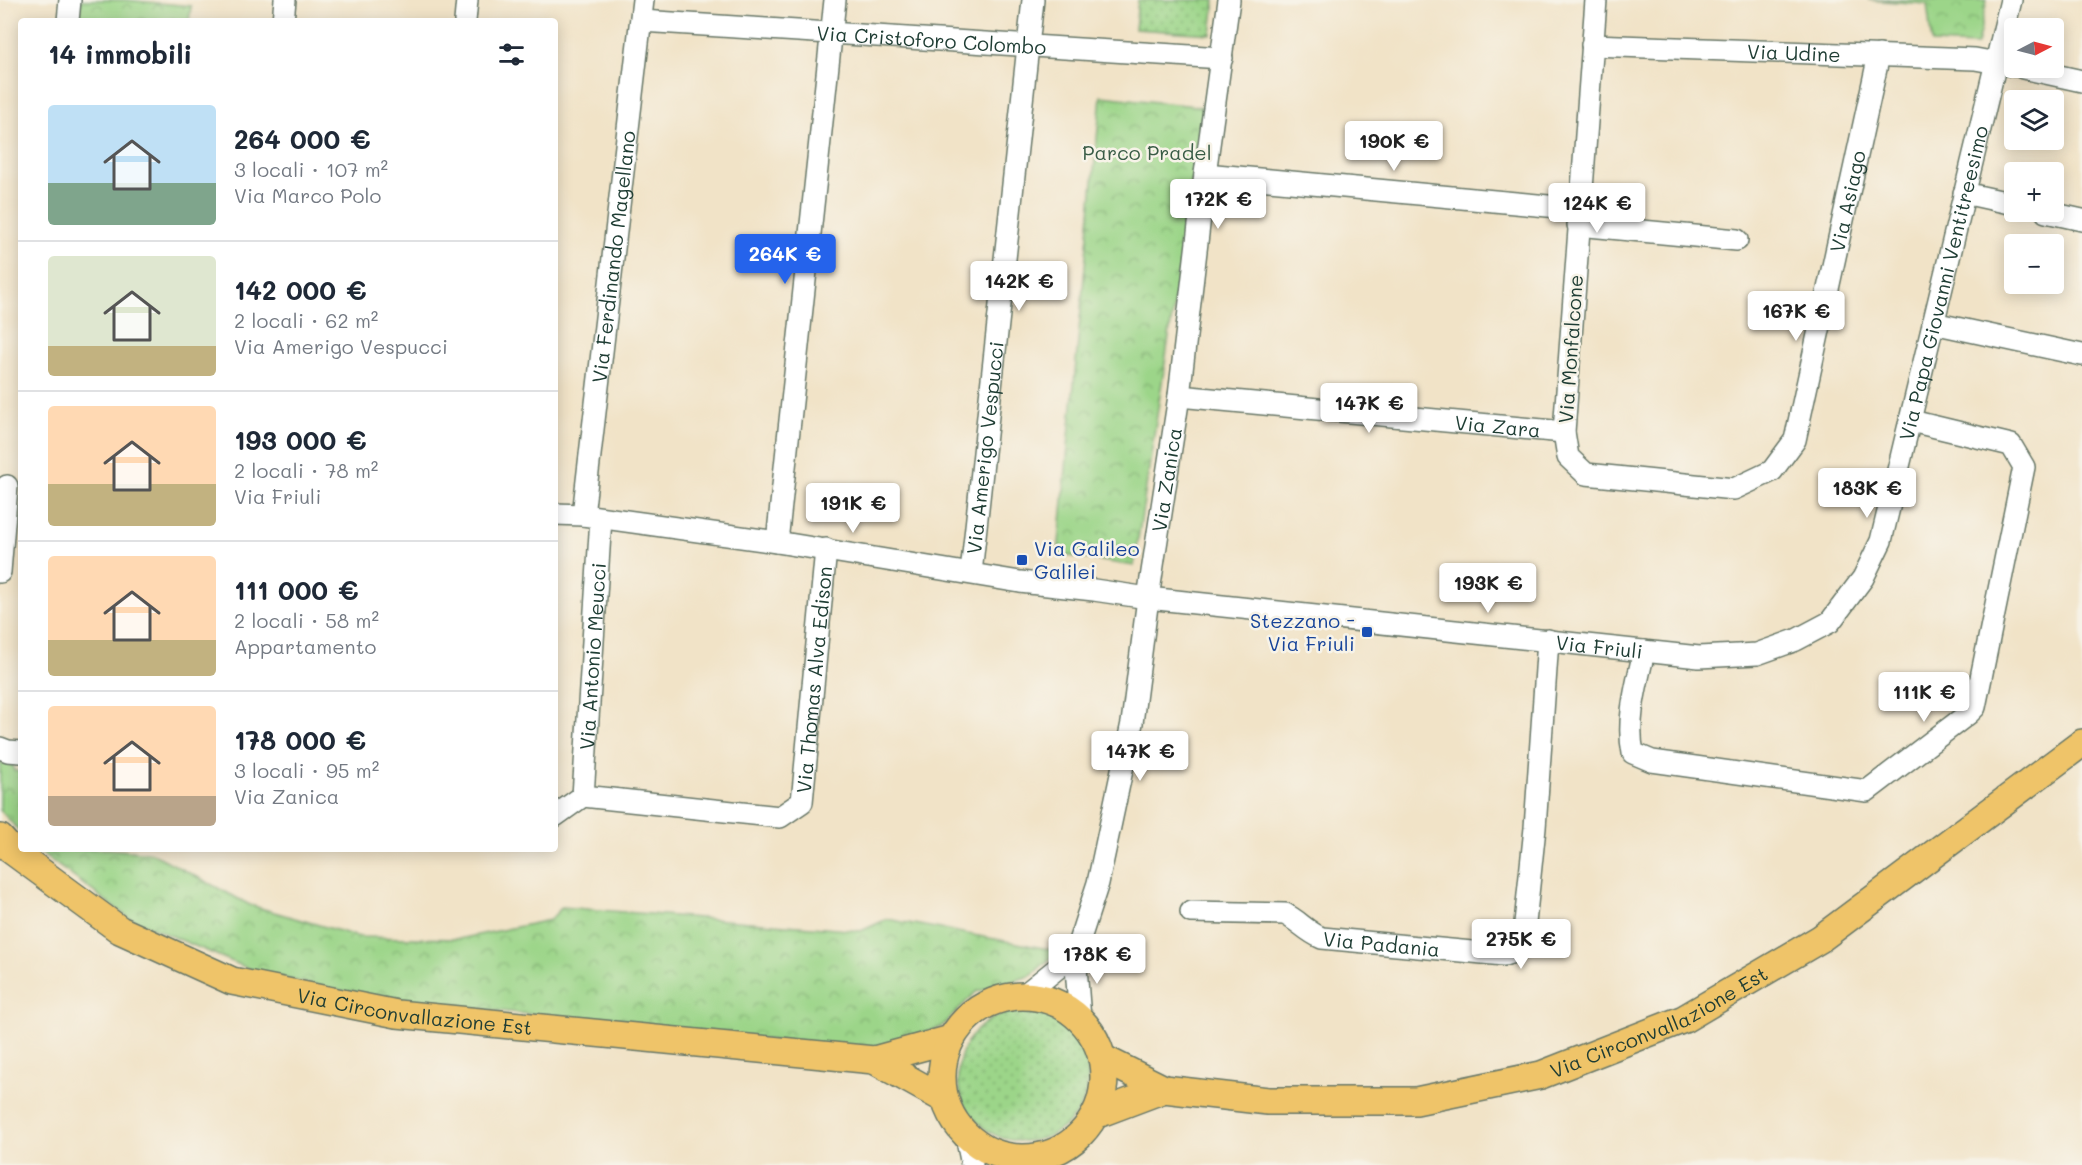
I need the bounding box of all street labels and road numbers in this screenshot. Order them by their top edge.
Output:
street label: Via Cristoforo Colombo [816,19,1047,60]
street label: Via Udine [1747,38,1841,67]
street label: Via Papa Giovanni Ventitreesimo [1893,123,1993,443]
street label: Via Ferdinando Magellano [585,129,641,384]
street label: Via Asiago [1823,148,1871,255]
street label: Via Monfalcone [1552,274,1588,424]
street label: Via Amerigo Vespucci [960,340,1009,556]
street label: Via Zara [1453,409,1542,443]
street label: Via Zanica [1145,426,1187,534]
street label: Via Antonio Meucci [573,562,611,751]
street label: Via Thomas Alva Edison [790,565,837,794]
street label: Via Friuli [1554,629,1644,664]
street label: Via Padania [1322,925,1441,962]
street label: Via Circonvallazione Est [1546,960,1772,1083]
street label: Via Circonvallazione Est [295,981,534,1040]

